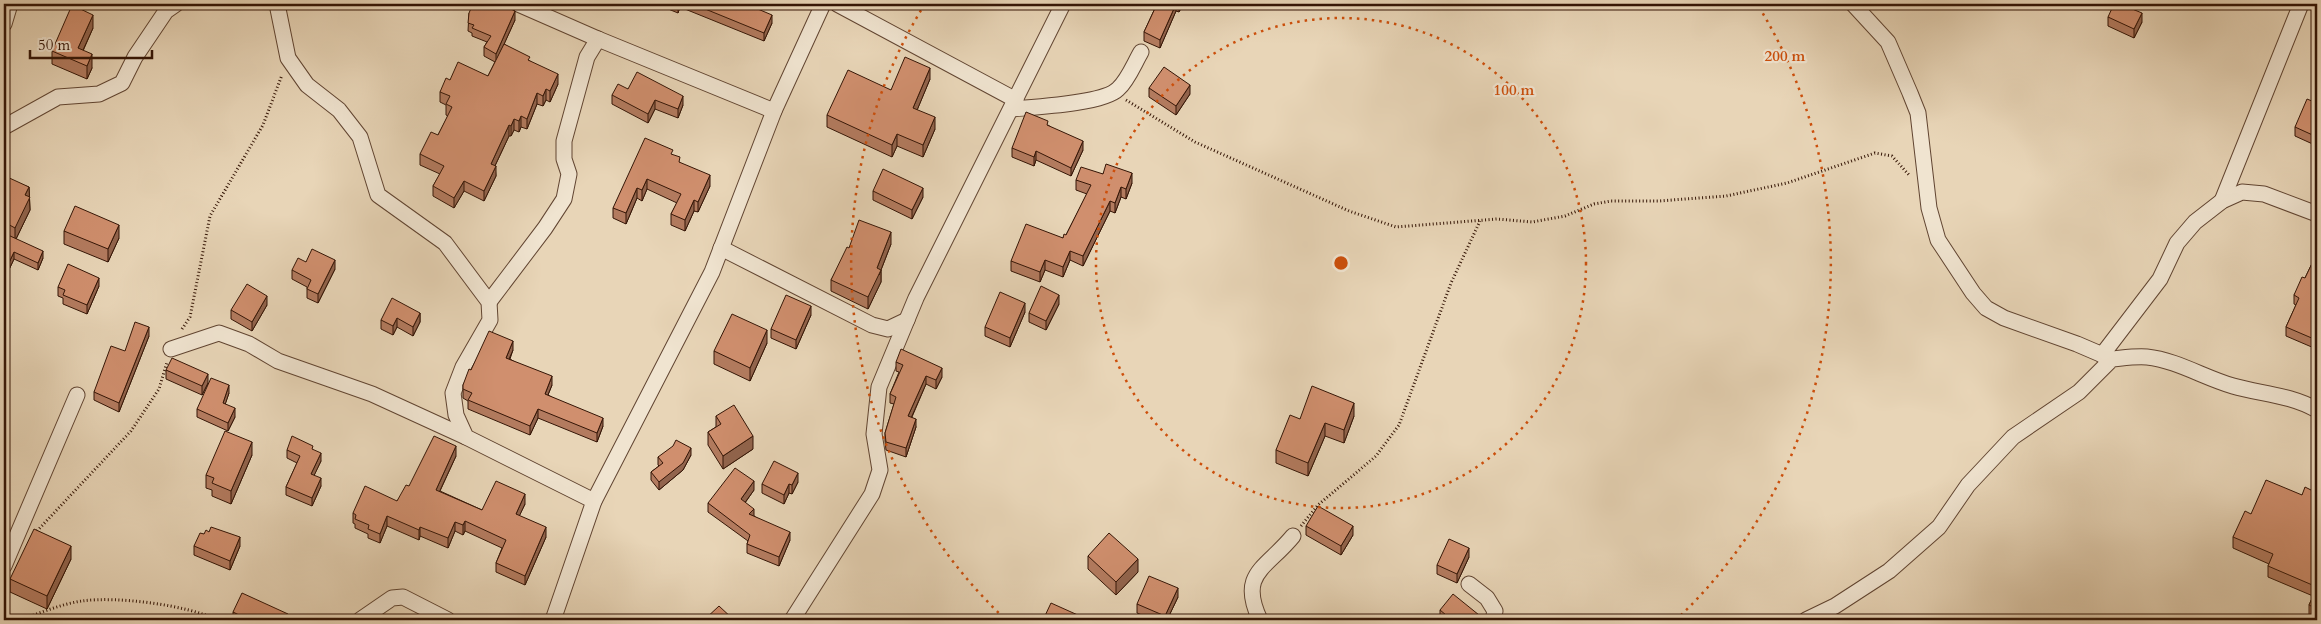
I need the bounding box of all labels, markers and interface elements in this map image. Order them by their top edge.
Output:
scale bar [30,28,152,60]
text: 50 m [38,35,70,55]
text: 200 m [1765,46,1806,66]
text: 100 m [1494,80,1535,100]
centre of rings [1332,254,1350,272]

